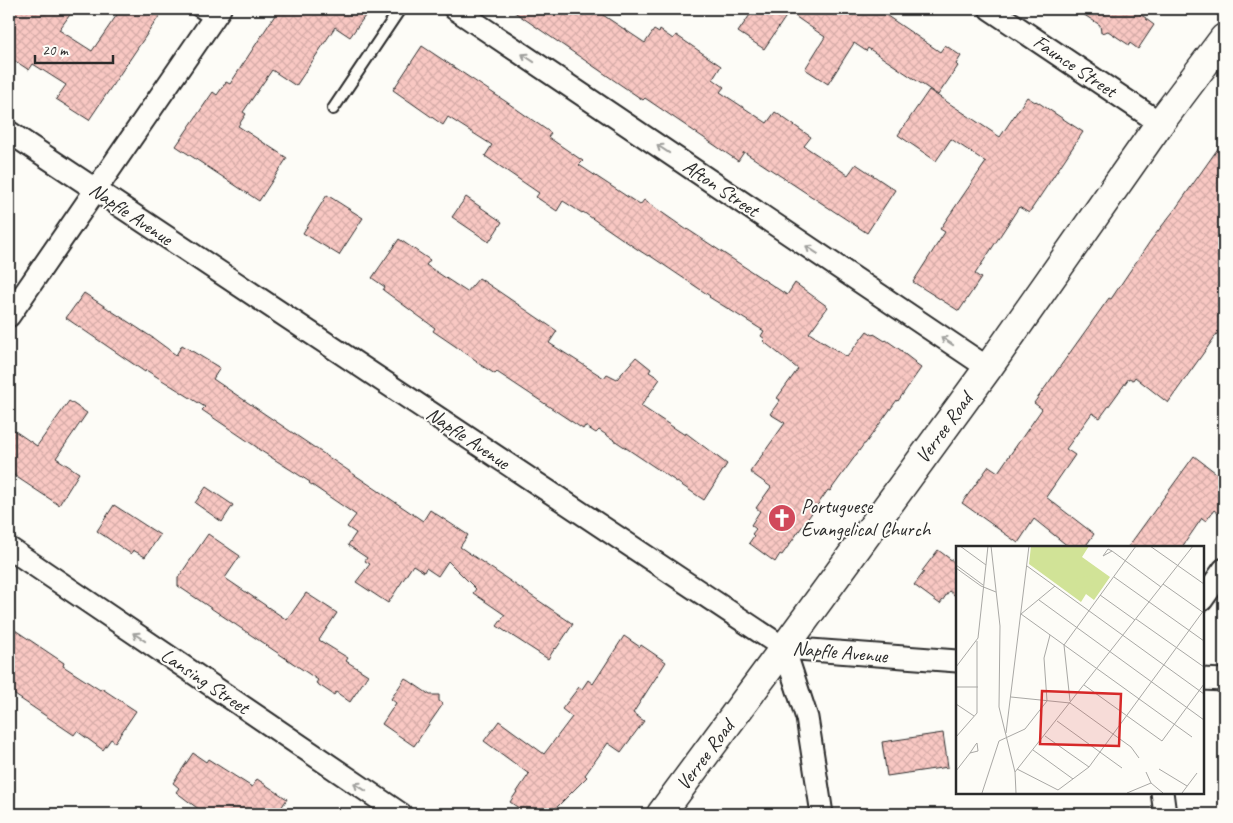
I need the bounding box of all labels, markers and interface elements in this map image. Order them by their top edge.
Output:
street label: Faunce Street [1029,29,1123,104]
scale bar [35,32,112,64]
text: 20 m [42,41,69,60]
one-way arrow [522,53,536,63]
one-way arrow [656,144,670,154]
street label: Afton Street [678,154,765,224]
street label: Napfle Avenue [85,177,179,252]
one-way arrow [806,245,820,255]
one-way arrow [940,336,954,346]
street label: Verree Road [910,385,980,468]
street label: Napfle Avenue [422,401,516,476]
place label: Portuguese Evangelical Church [801,494,932,542]
church icon: Portuguese Evangelical Church [767,503,797,533]
inset map [956,546,1203,793]
one-way arrow [132,632,146,642]
street label: Napfle Avenue [792,635,890,669]
street label: Lansing Street [156,642,256,721]
street label: Verree Road [671,712,741,795]
one-way arrow [354,782,368,792]

